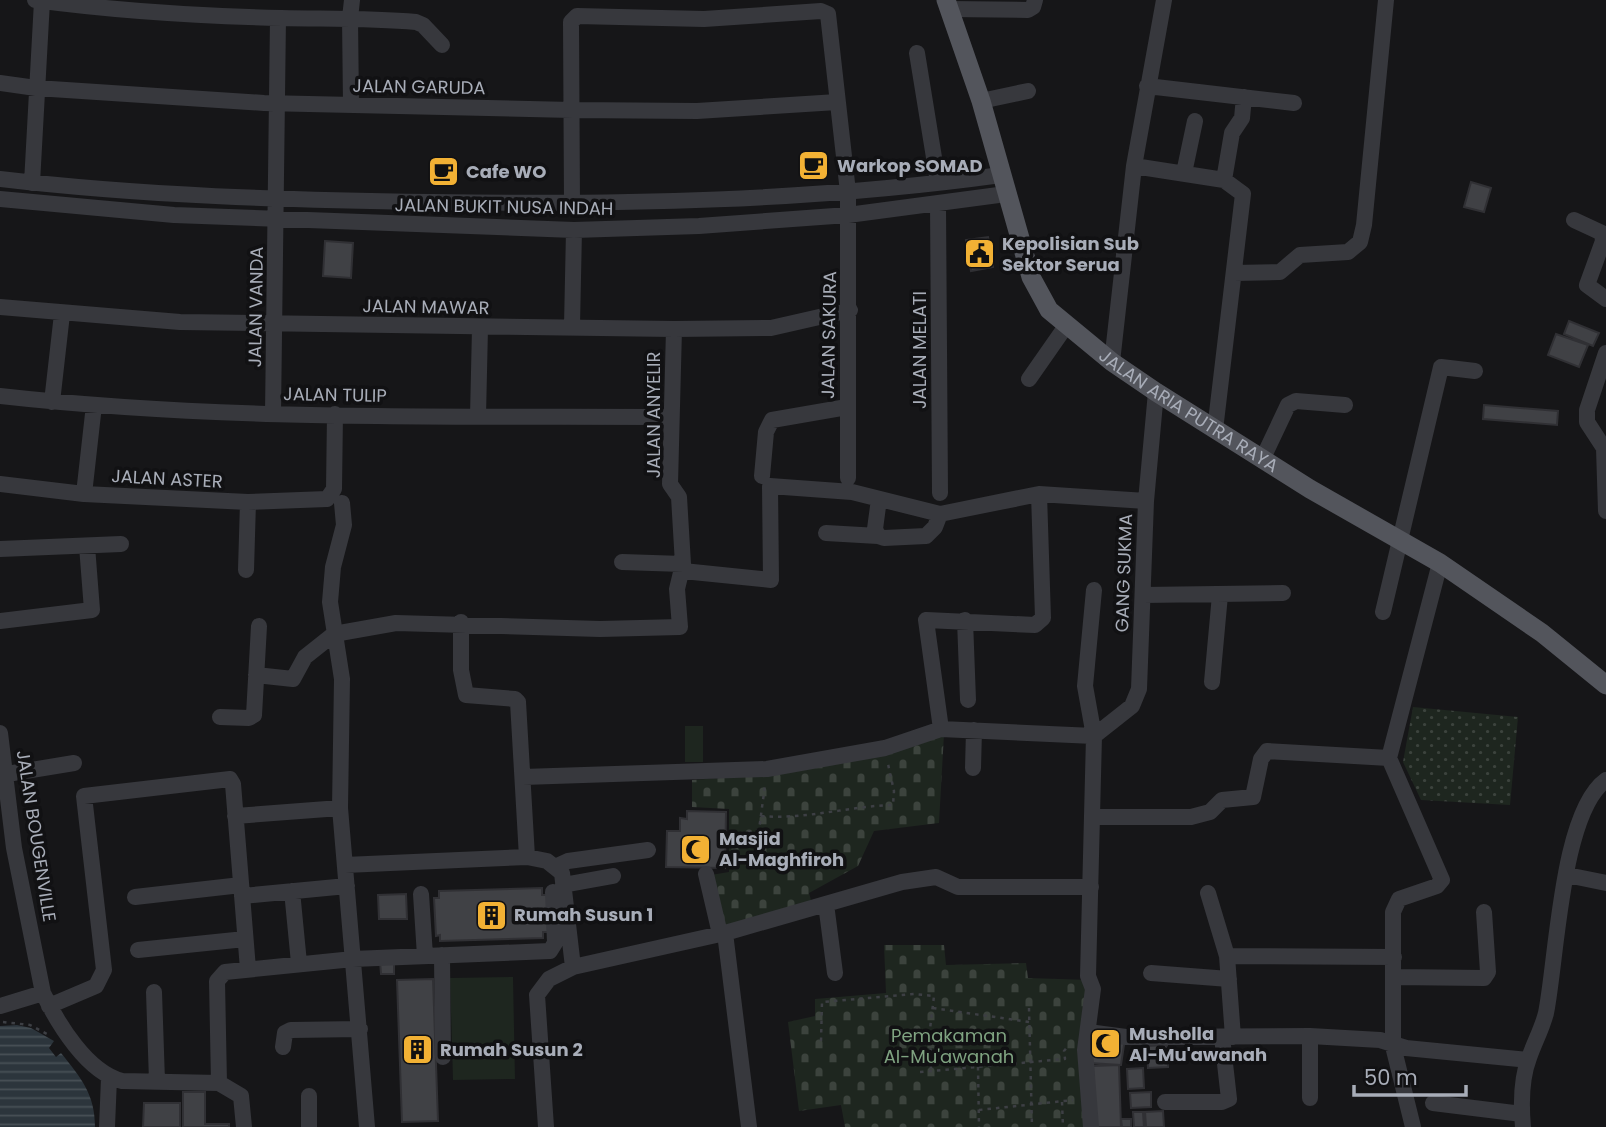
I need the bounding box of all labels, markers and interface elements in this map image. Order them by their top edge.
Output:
street label: JALAN GARUDA [352,73,486,100]
cafe icon: Warkop SOMAD [797,149,831,183]
place label: Warkop SOMAD [837,153,983,178]
cafe icon: Cafe WO [426,155,460,189]
place label: Cafe WO [466,159,546,184]
street label: JALAN BUKIT NUSA INDAH [394,192,614,221]
place label: Kepolisian Sub Sektor Serua [1002,231,1139,277]
public building icon: Kepolisian Sub Sektor Serua [962,237,996,271]
street label: JALAN VANDA [242,246,269,368]
street label: JALAN SAKURA [815,271,842,399]
street label: JALAN MELATI [907,291,932,409]
street label: JALAN MAWAR [362,293,490,320]
street label: JALAN ARIA PUTRA RAYA [1094,343,1283,478]
street label: JALAN ANYELIR [641,352,666,478]
street label: JALAN TULIP [283,381,387,408]
street label: JALAN ASTER [111,463,223,494]
street label: GANG SUKMA [1109,513,1138,633]
street label: JALAN BOUGENVILLE [11,748,62,924]
place label: Masjid Al-Maghfiroh [719,826,844,872]
mosque icon: Masjid Al-Maghfiroh [679,832,713,866]
building icon: Rumah Susun 1 [474,898,508,932]
place label: Rumah Susun 1 [514,902,653,927]
place label: Musholla Al-Mu'awanah [1129,1021,1267,1067]
park label: Pemakaman Al-Mu'awanah [884,1023,1014,1069]
mosque icon: Musholla Al-Mu'awanah [1089,1027,1123,1061]
building icon: Rumah Susun 2 [400,1033,434,1067]
place label: Rumah Susun 2 [440,1037,583,1062]
scale bar [1354,1054,1466,1098]
text: 50 m [1364,1063,1418,1092]

